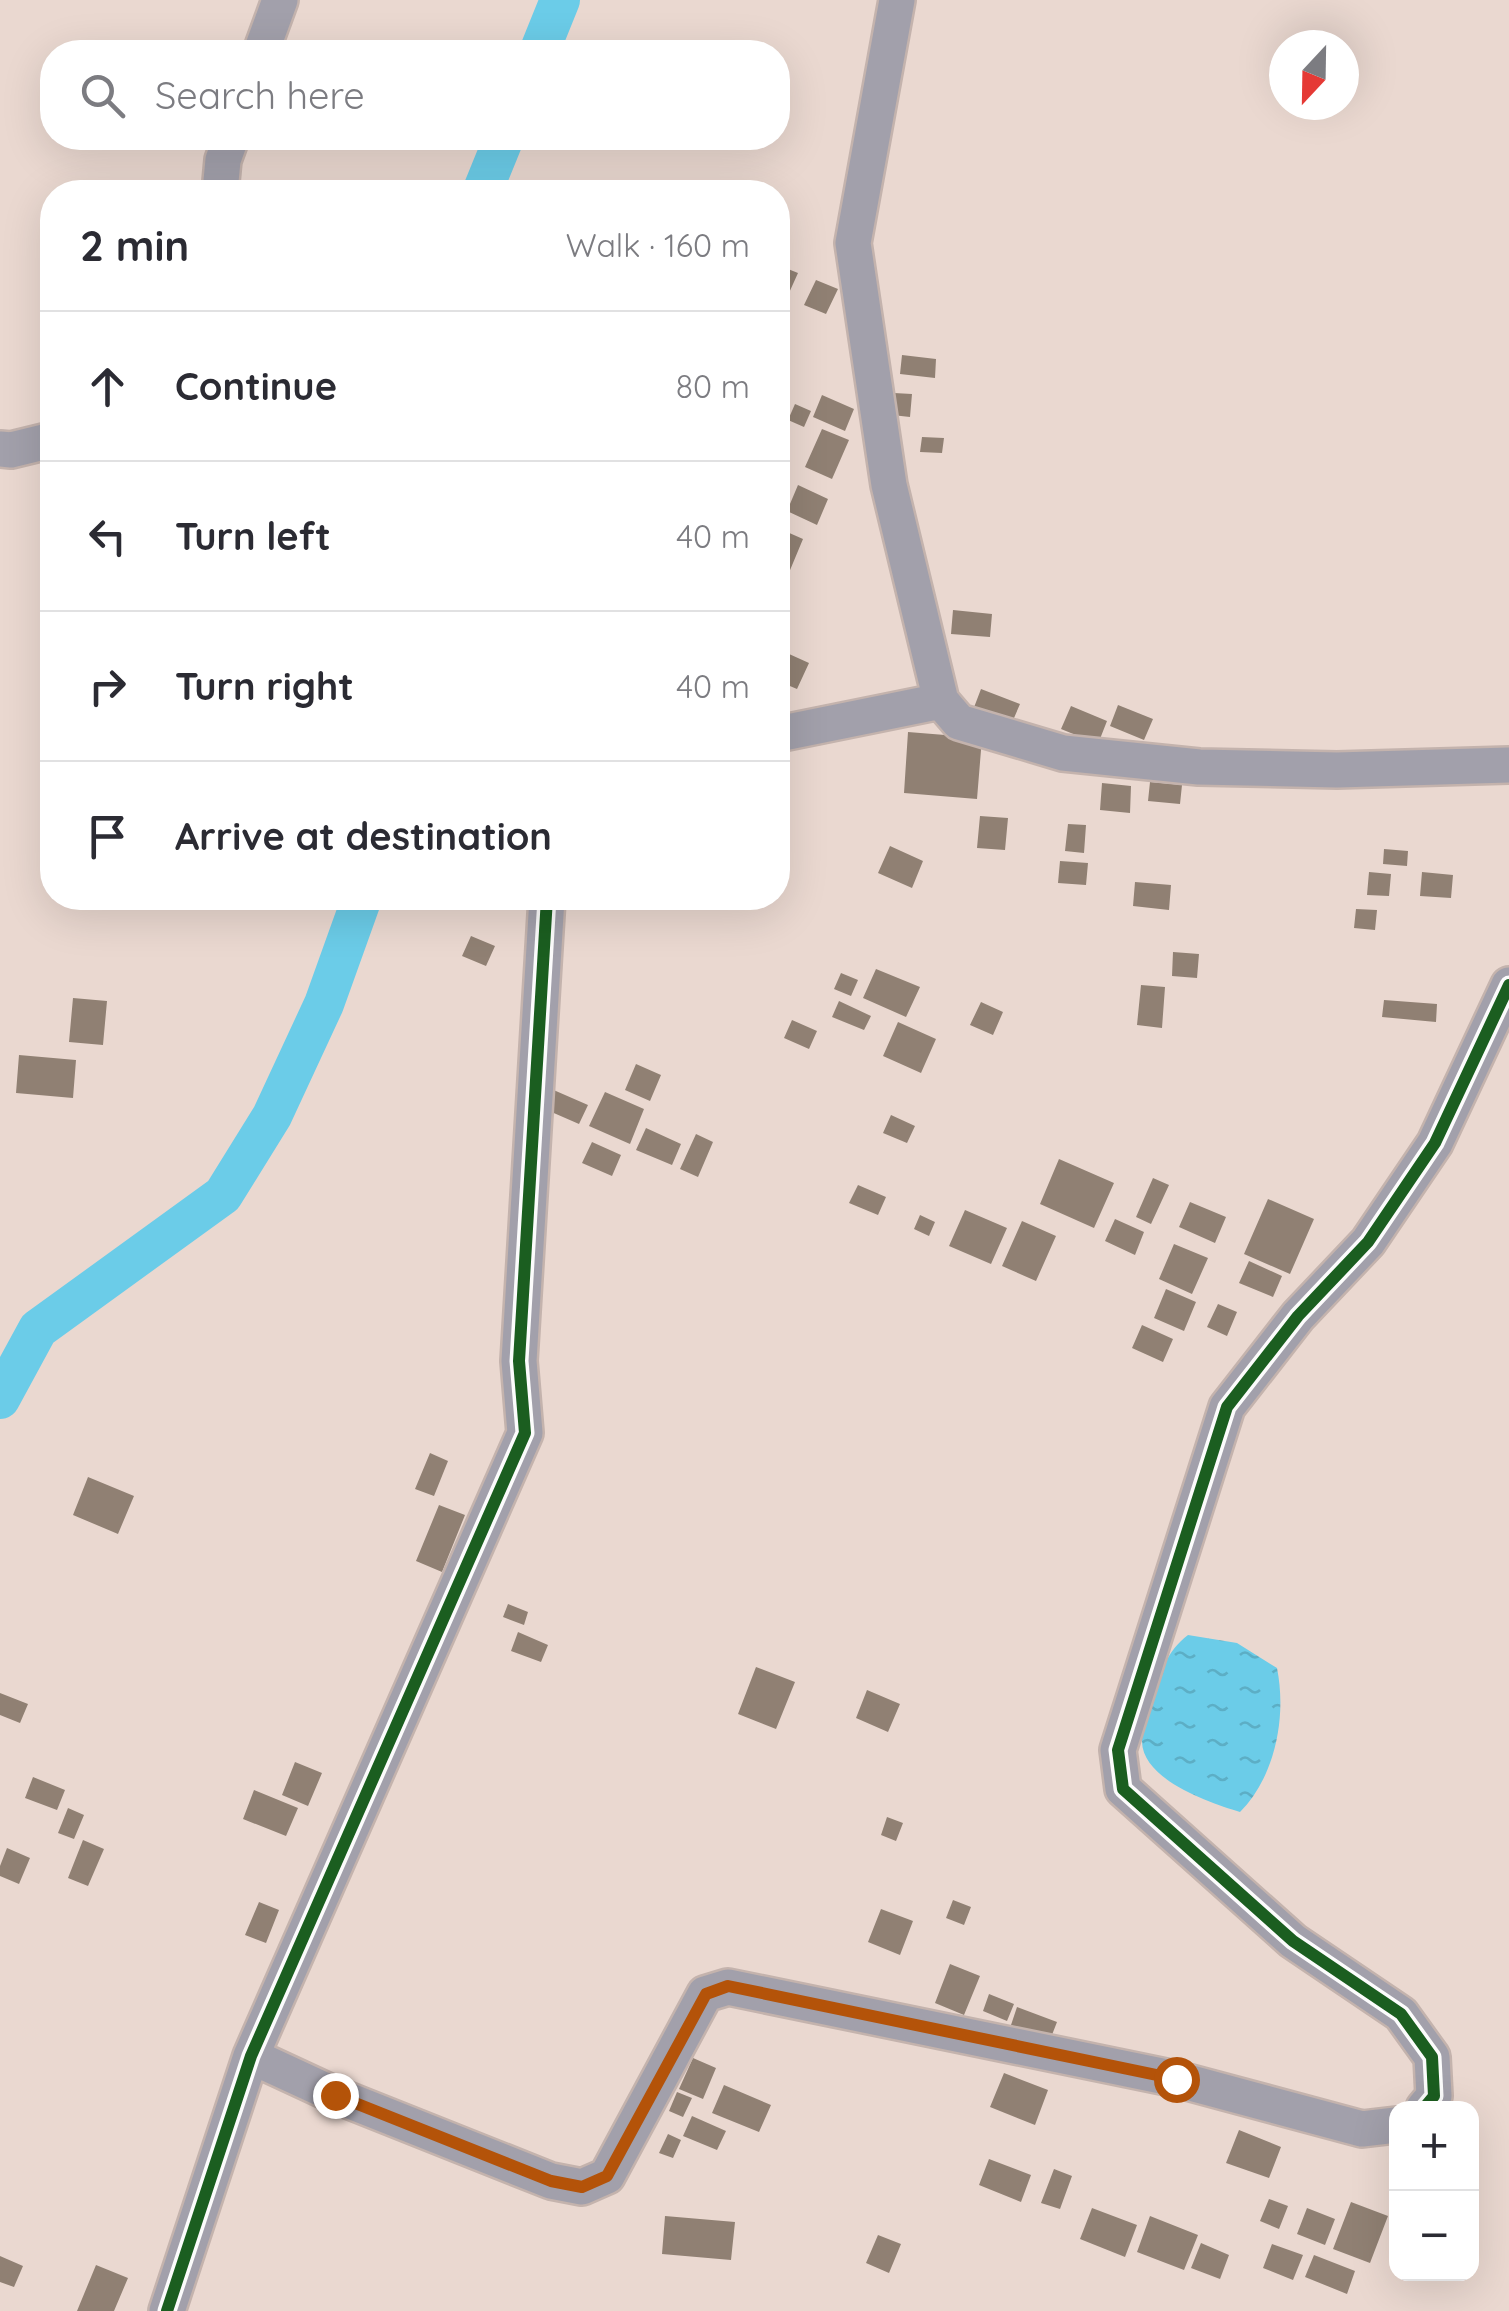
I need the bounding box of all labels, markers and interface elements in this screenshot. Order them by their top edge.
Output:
north arrow [1269,30,1359,120]
search box [40,40,790,150]
icon: search [75,68,130,123]
text: Search here [155,71,365,119]
text: 2 min [80,219,189,272]
text: Walk · 160 m [566,225,750,265]
icon: ahead [80,359,135,414]
text: Continue [175,362,337,410]
text: 80 m [676,366,750,406]
icon: left [80,509,135,564]
text: Turn left [175,512,331,560]
text: 40 m [676,516,750,556]
icon: right [80,659,135,714]
text: Turn right [175,662,354,710]
text: 40 m [676,666,750,706]
icon: arrive [80,809,135,864]
text: Arrive at destination [175,812,552,860]
route start [1154,2057,1200,2103]
route end [313,2073,359,2119]
map controls [1389,2101,1479,2281]
button: + [1389,2101,1479,2191]
button: − [1389,2191,1479,2281]

